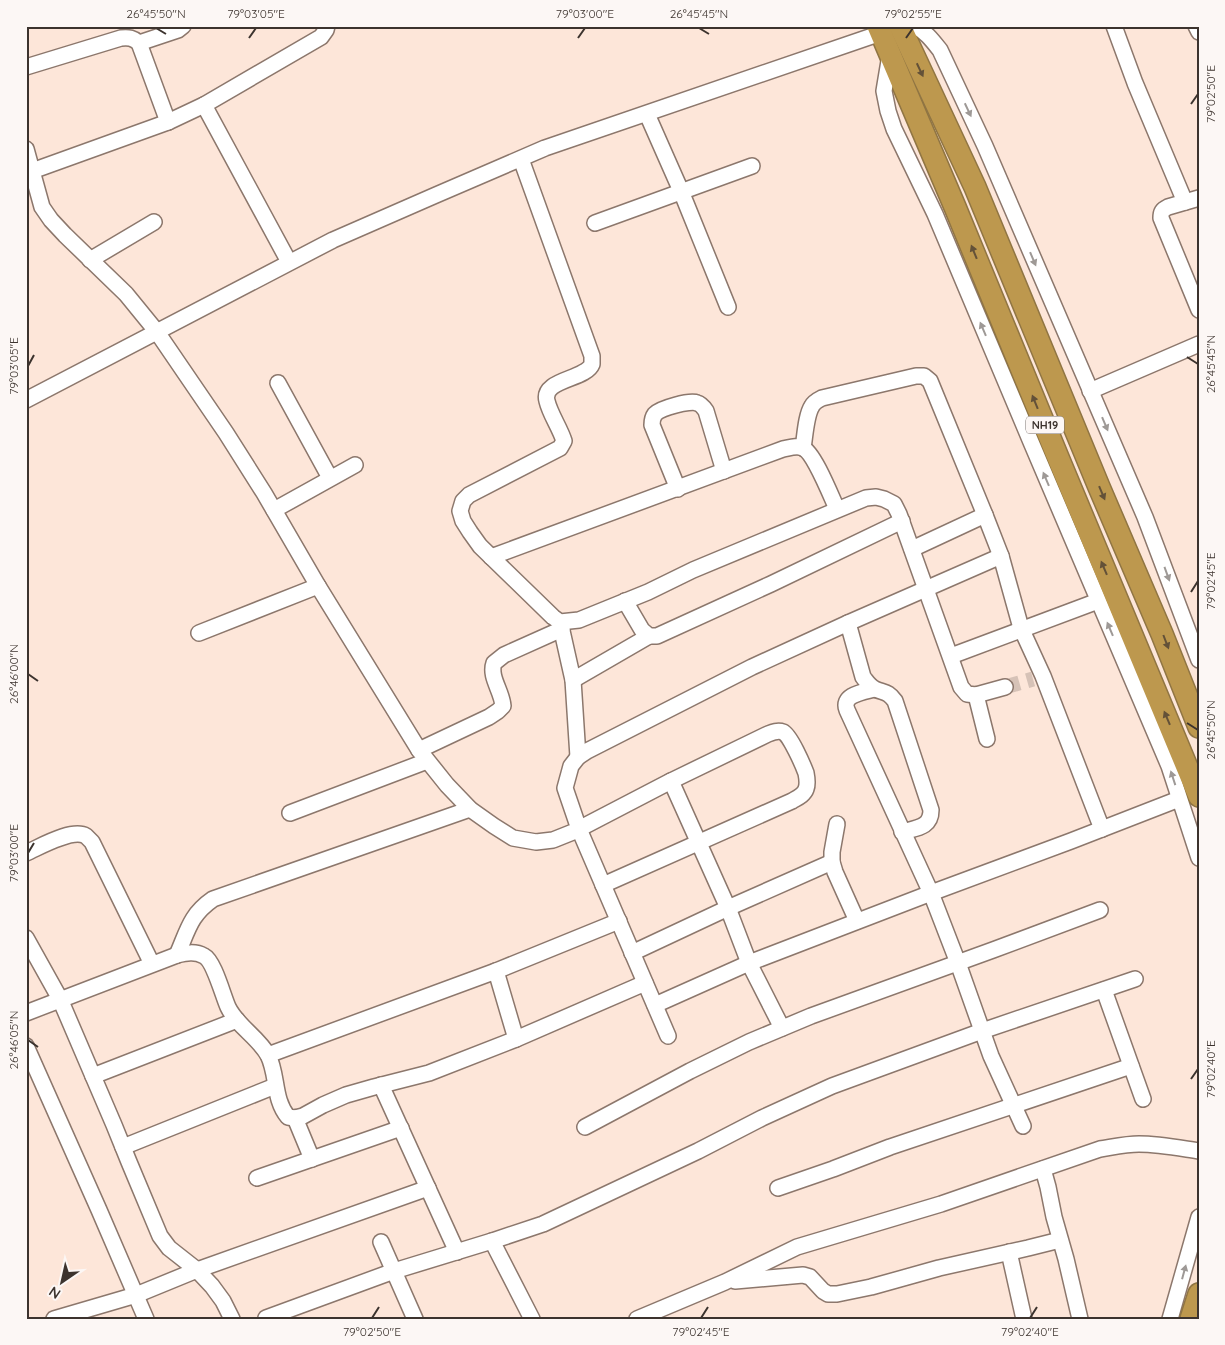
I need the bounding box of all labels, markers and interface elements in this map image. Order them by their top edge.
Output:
text: 26°45'50"N [126,6,186,21]
text: 79°03'05"E [227,6,285,21]
text: 79°03'00"E [556,6,614,21]
text: 26°45'45"N [670,6,728,21]
text: 79°02'55"E [884,6,942,21]
one-way arrow [917,63,925,77]
text: 79°02'50"E [1203,65,1218,123]
one-way arrow [965,103,973,117]
one-way arrow [969,245,977,259]
one-way arrow [1030,252,1038,266]
one-way arrow [979,322,987,336]
text: 26°45'45"N [1203,335,1218,393]
text: 79°03'05"E [6,337,21,395]
one-way arrow [1031,394,1039,409]
road number: NH19 [1026,416,1064,434]
one-way arrow [1101,417,1109,431]
one-way arrow [1042,472,1050,486]
one-way arrow [1098,486,1106,500]
text: 79°02'45"E [1203,552,1218,610]
one-way arrow [1100,561,1108,575]
one-way arrow [1163,567,1171,581]
one-way arrow [1106,621,1114,636]
one-way arrow [1162,635,1170,650]
text: 26°46'00"N [6,644,21,704]
text: 26°45'50"N [1203,700,1218,760]
one-way arrow [1163,711,1171,725]
one-way arrow [1168,771,1176,786]
text: 79°03'00"E [6,824,21,882]
text: 26°46'05"N [6,1010,21,1070]
text: 79°02'40"E [1203,1040,1218,1098]
north arrow [38,1258,88,1308]
one-way arrow [1180,1264,1188,1280]
text: N [45,1282,64,1303]
text: 79°02'50"E [343,1324,401,1339]
text: 79°02'45"E [672,1324,730,1339]
text: 79°02'40"E [1001,1324,1059,1339]

